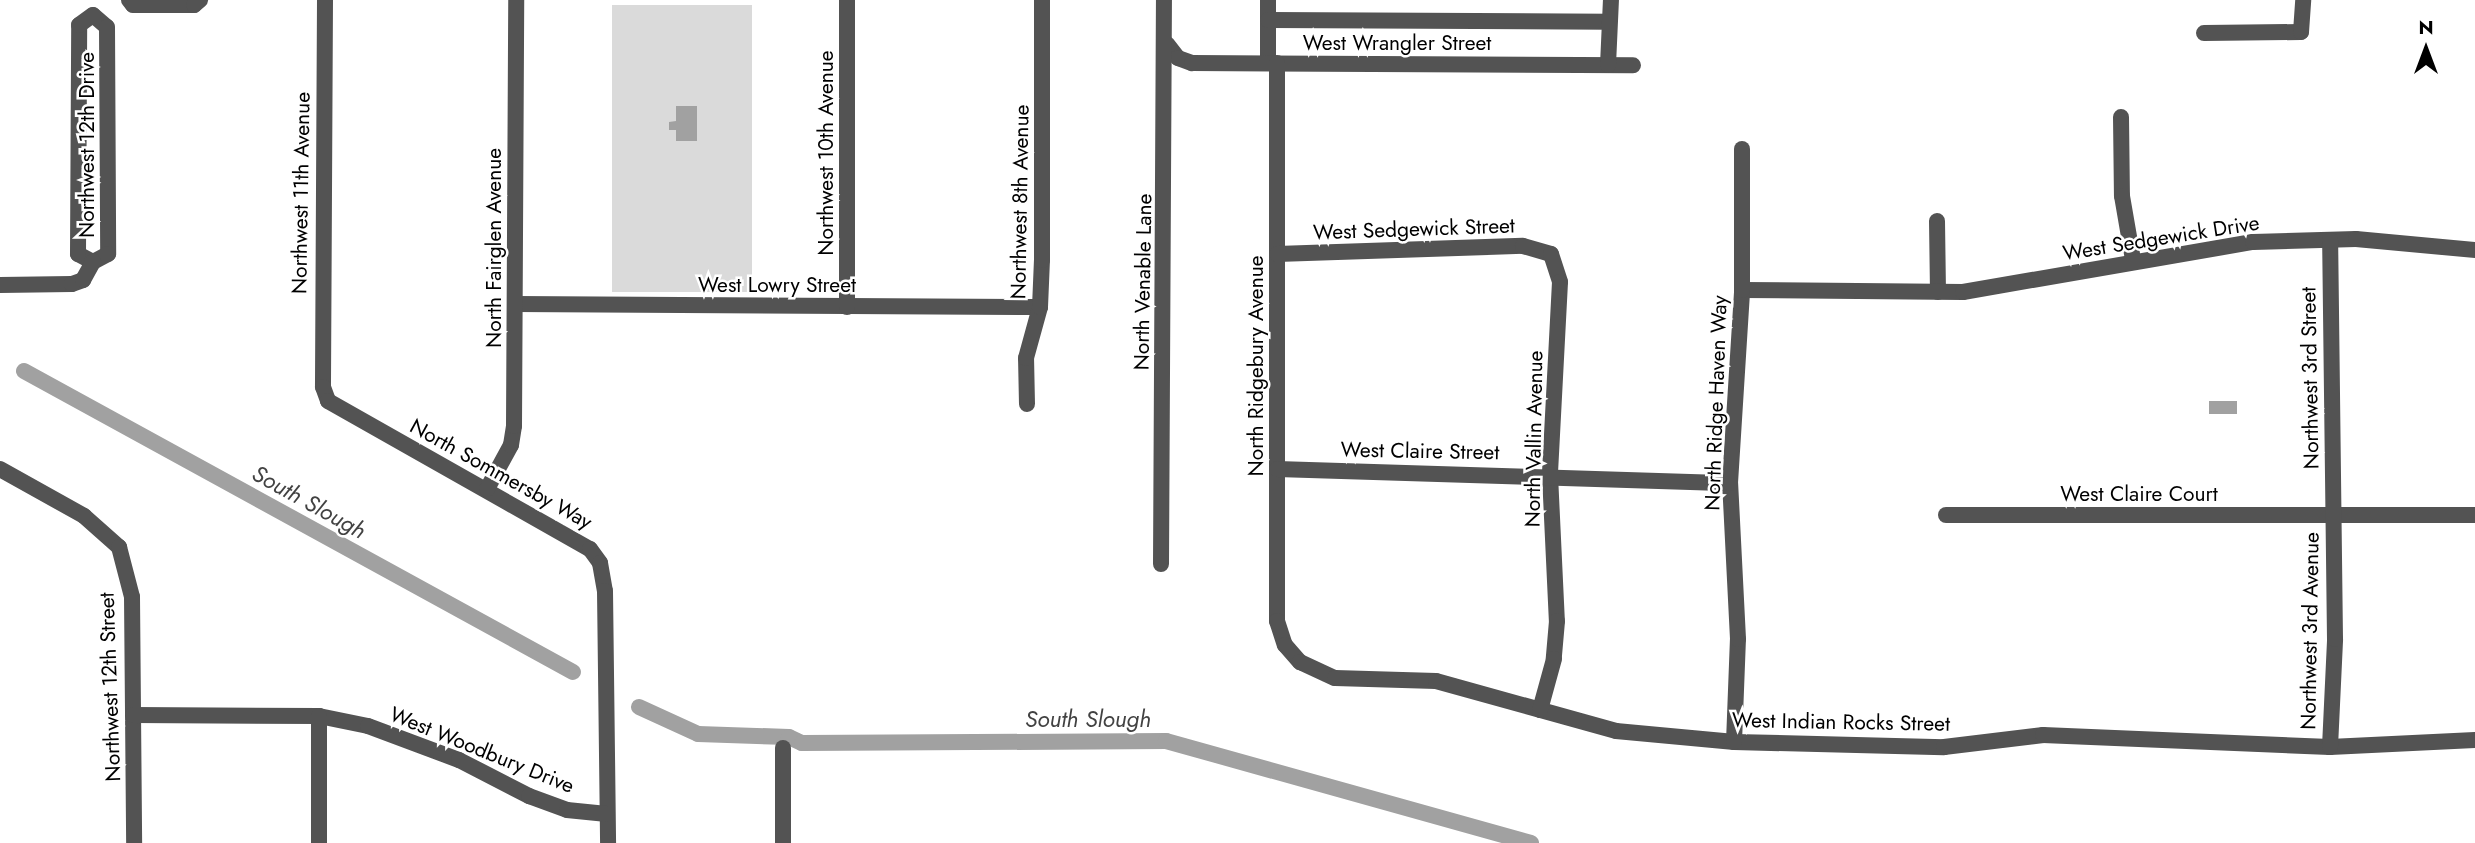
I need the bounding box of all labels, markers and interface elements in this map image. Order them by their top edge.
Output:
north arrow [2391,14,2461,84]
text: N [2418,14,2434,41]
street label: West Wrangler Street [1303,30,1491,56]
street label: Northwest 10th Avenue [813,50,839,256]
street label: Northwest 12th Drive [74,52,100,238]
street label: Northwest 11th Avenue [287,92,315,294]
street label: Northwest 8th Avenue [1006,104,1034,300]
street label: North Fairglen Avenue [481,148,507,348]
street label: North Venable Lane [1129,193,1157,371]
street label: West Sedgewick Drive [2061,210,2261,266]
street label: West Sedgewick Street [1313,213,1515,245]
street label: North Ridgebury Avenue [1243,255,1269,477]
street label: West Lowry Street [698,272,856,298]
street label: Northwest 3rd Street [2296,287,2324,469]
street label: North Ridge Haven Way [1700,295,1732,511]
street label: North Vallin Avenue [1520,350,1548,528]
street label: North Sommersby Way [405,413,597,535]
street label: West Claire Street [1340,437,1500,465]
water label: South Slough [247,459,371,545]
street label: West Claire Court [2060,481,2218,507]
street label: Northwest 3rd Avenue [2296,532,2324,730]
street label: Northwest 12th Street [94,592,126,782]
street label: West Woodbury Drive [386,701,578,799]
water label: South Slough [1025,705,1151,733]
street label: West Indian Rocks Street [1732,707,1950,737]

